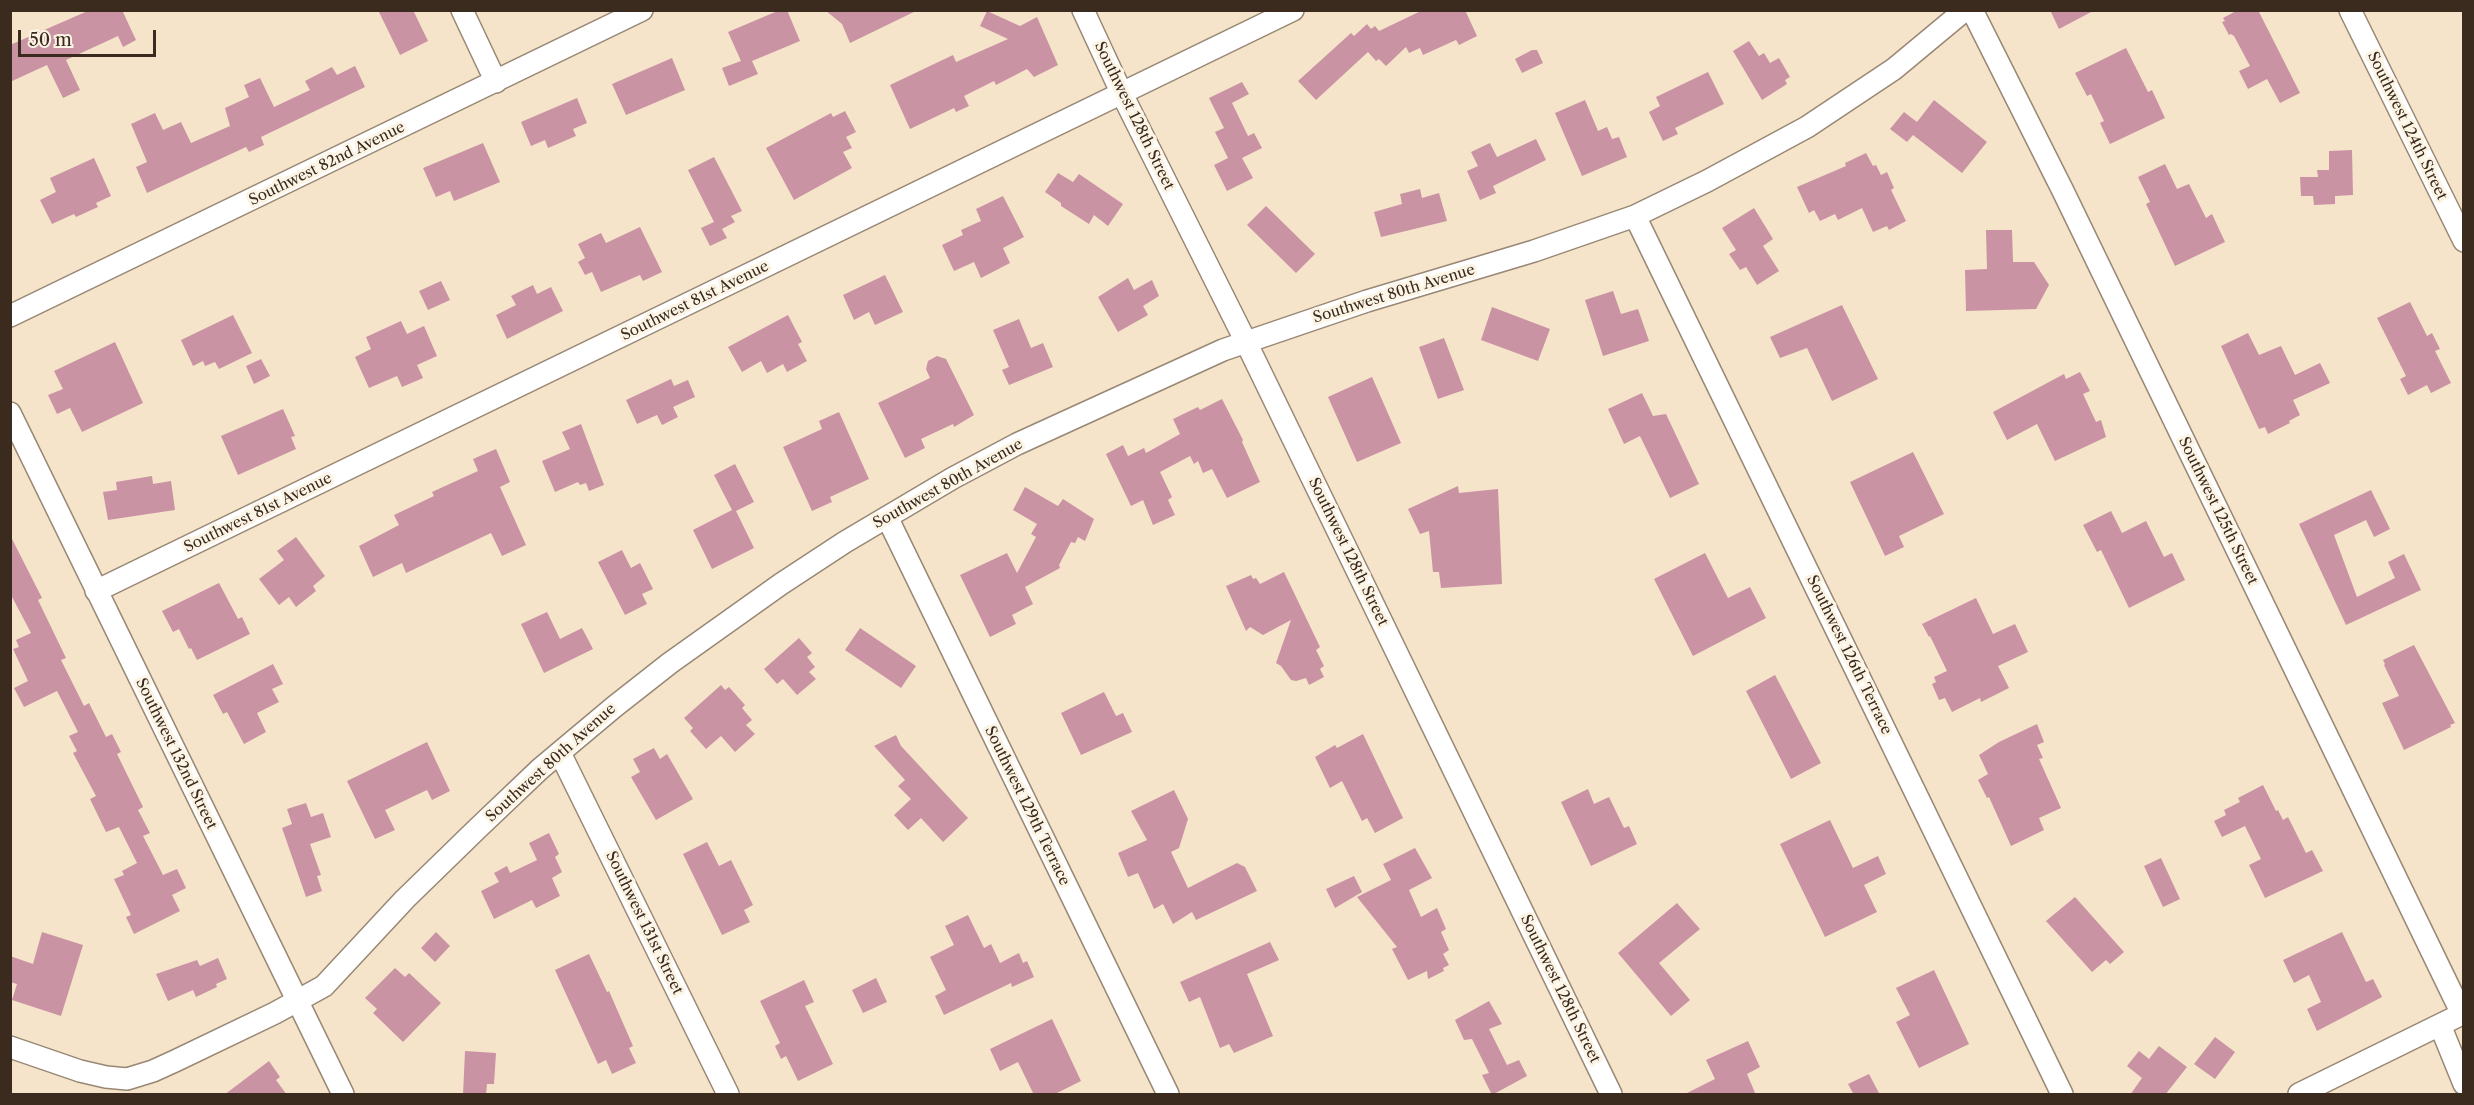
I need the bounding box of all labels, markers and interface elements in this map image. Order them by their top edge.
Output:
scale bar [21,18,159,56]
text: 50 m [29,29,72,51]
street label: Southwest 128th Street [1090,39,1178,193]
street label: Southwest 124th Street [2363,49,2451,203]
street label: Southwest 82nd Avenue [246,118,408,210]
street label: Southwest 81st Avenue [618,257,772,345]
street label: Southwest 80th Avenue [1311,261,1477,327]
street label: Southwest 125th Street [2174,434,2262,588]
street label: Southwest 80th Avenue [870,435,1026,533]
street label: Southwest 81st Avenue [181,469,335,557]
street label: Southwest 128th Street [1304,475,1392,629]
street label: Southwest 126th Terrace [1803,572,1895,738]
street label: Southwest 132nd Street [132,675,220,833]
street label: Southwest 80th Avenue [482,700,620,826]
street label: Southwest 129th Terrace [981,723,1073,889]
street label: Southwest 131st Street [601,848,687,998]
street label: Southwest 128th Street [1516,912,1604,1066]

